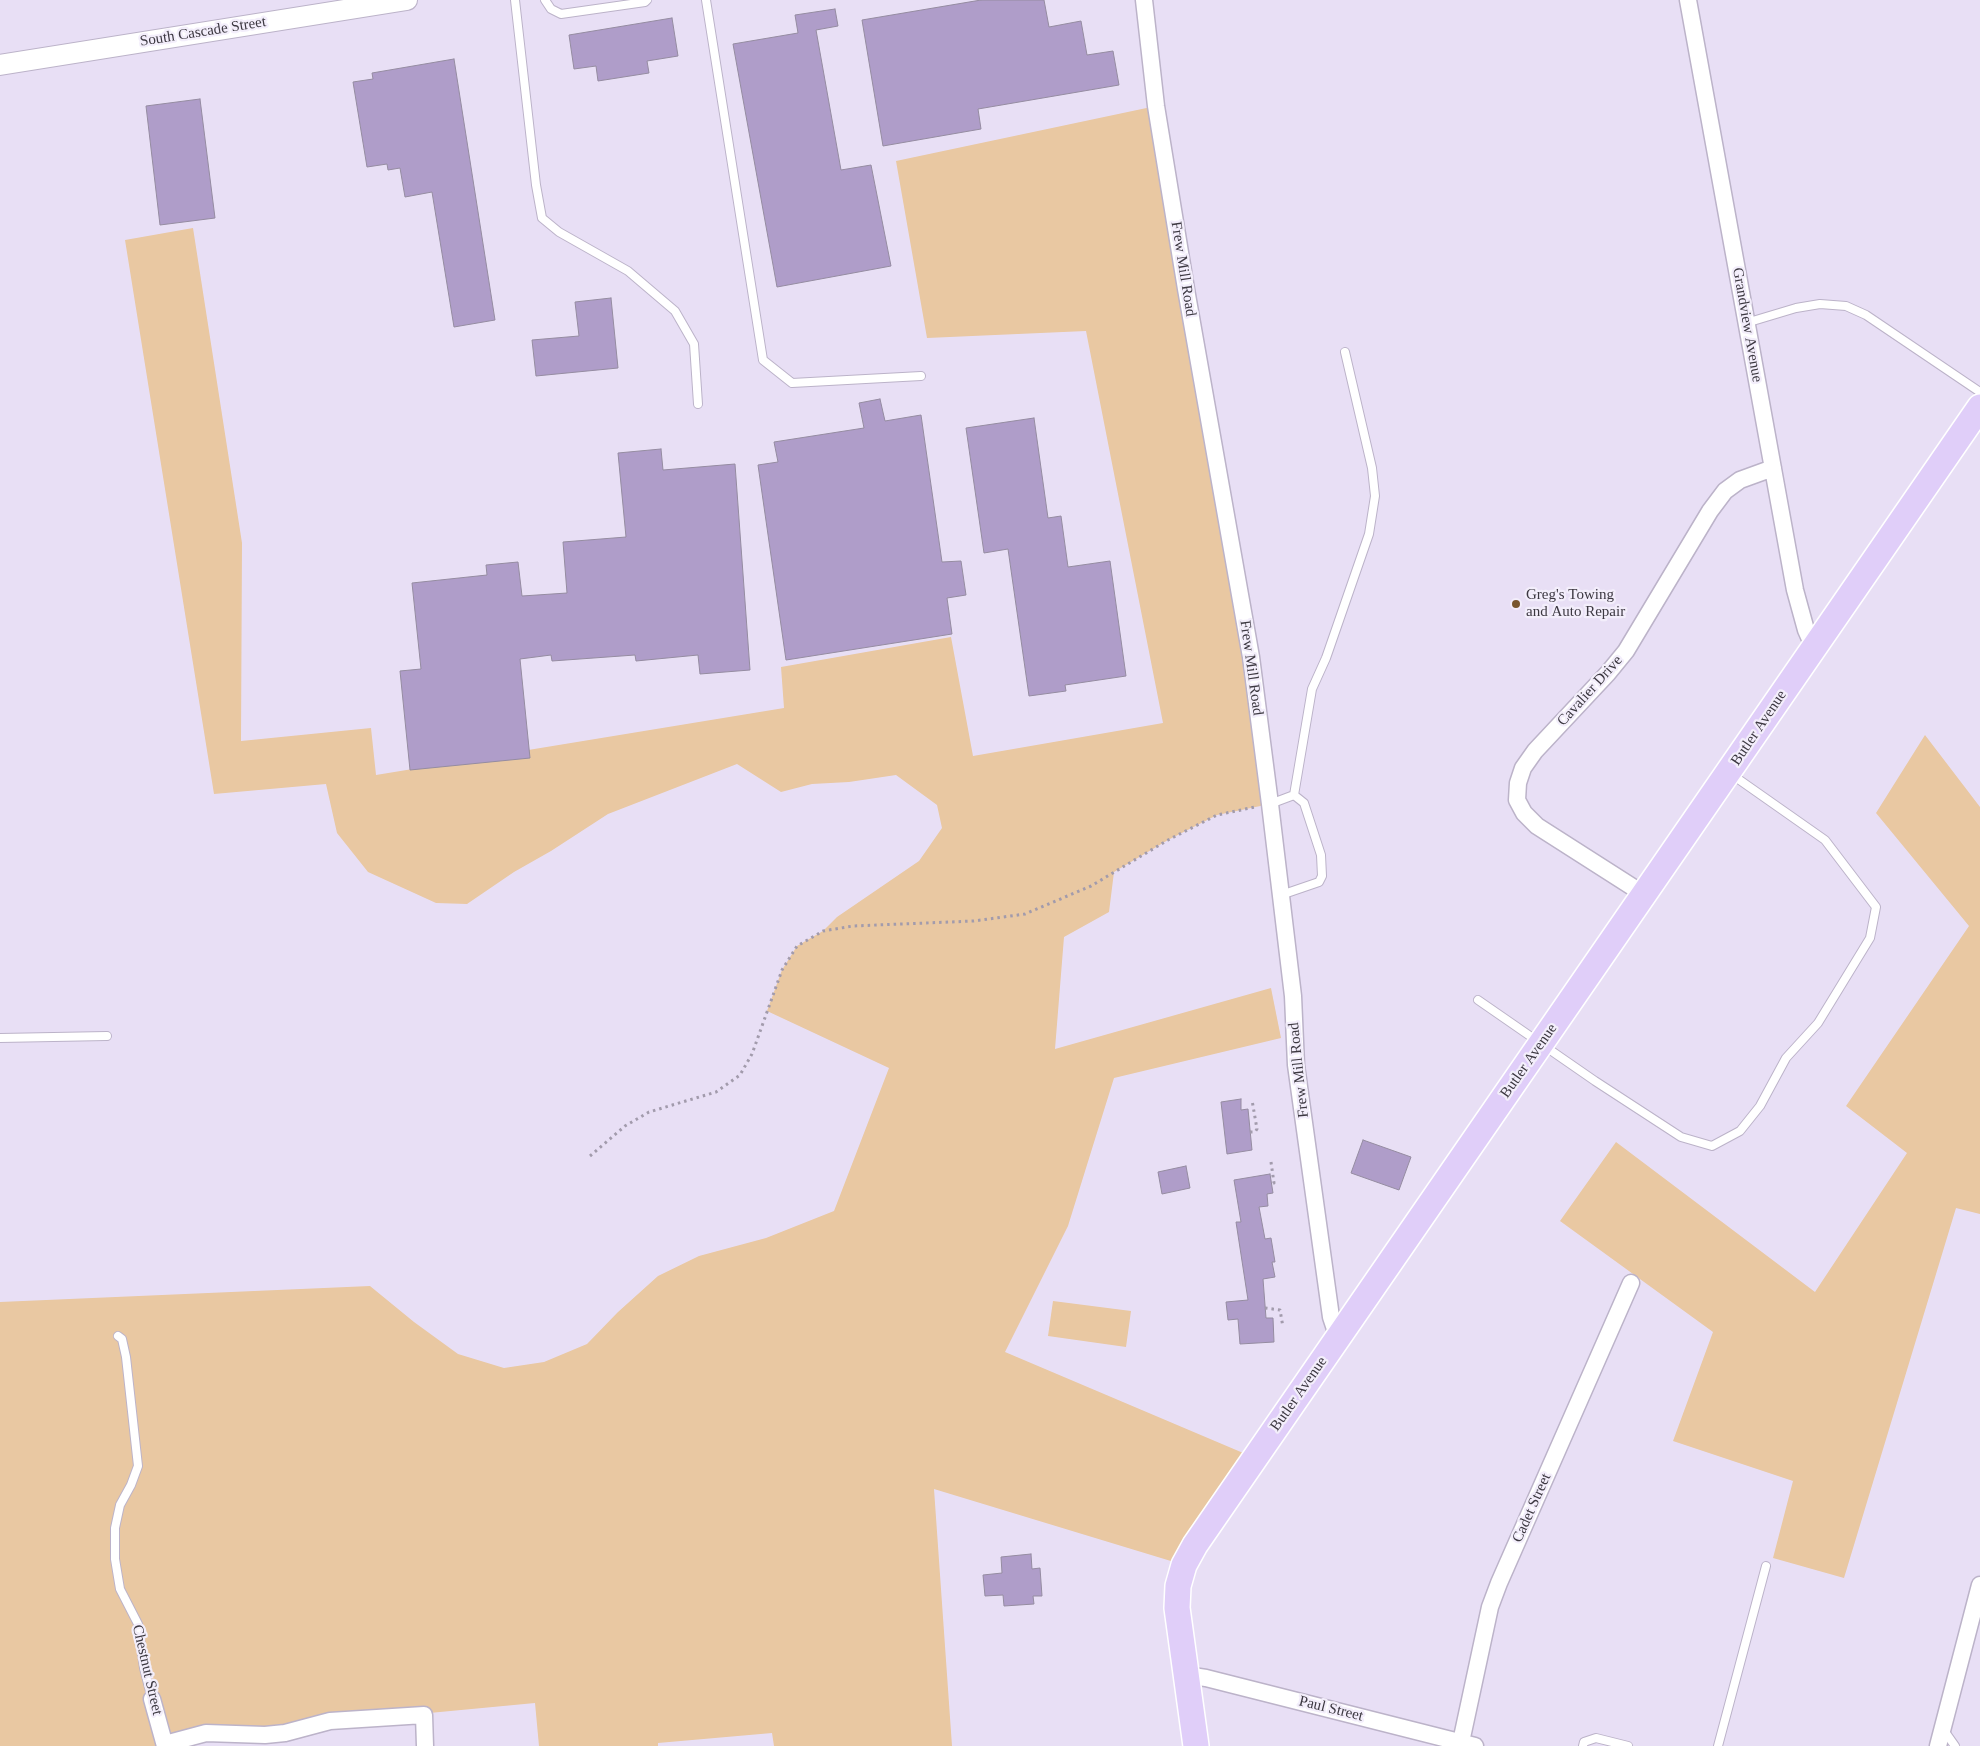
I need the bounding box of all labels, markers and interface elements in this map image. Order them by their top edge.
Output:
street label: South Cascade Street [139,13,267,51]
street label: Frew Mill Road [1167,220,1199,318]
street label: Grandview Avenue [1728,266,1766,384]
place label: Greg's Towing and Auto Repair [1526,586,1625,621]
marker: Greg's Towing and Auto Repair [1510,598,1522,610]
street label: Frew Mill Road [1235,619,1267,717]
street label: Cavalier Drive [1554,652,1626,730]
street label: Butler Avenue [1727,687,1791,769]
street label: Butler Avenue [1497,1020,1561,1102]
street label: Frew Mill Road [1285,1021,1313,1119]
street label: Butler Avenue [1267,1353,1331,1435]
street label: Cadet Street [1509,1471,1555,1545]
street label: Chestnut Street [128,1623,166,1717]
street label: Paul Street [1297,1692,1365,1726]

